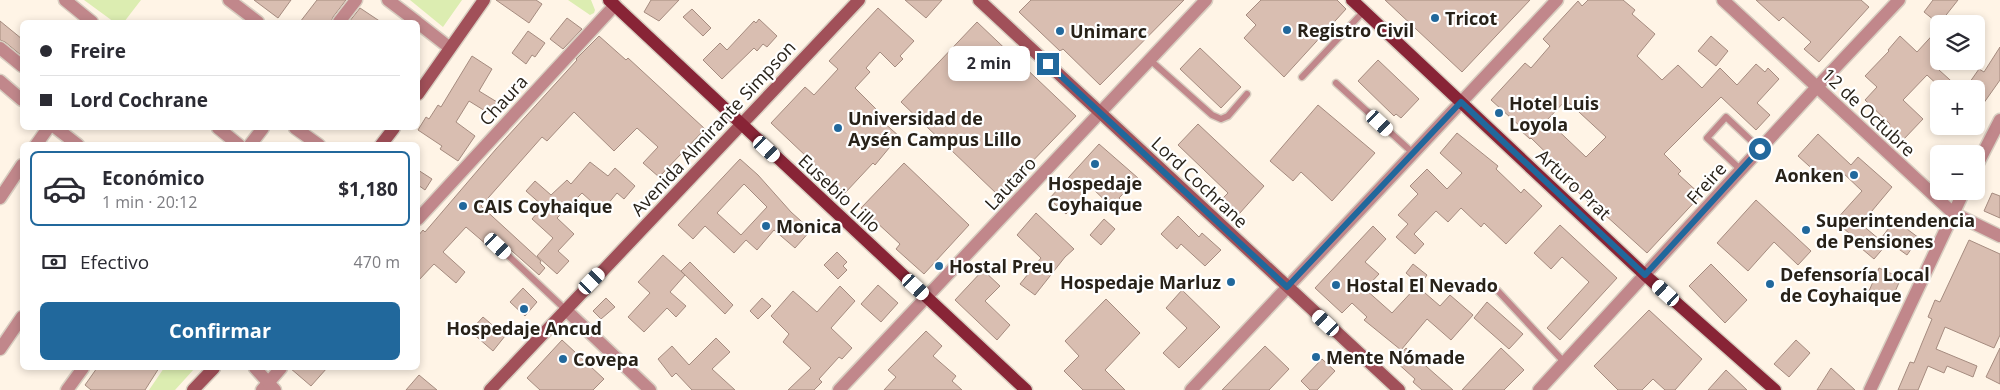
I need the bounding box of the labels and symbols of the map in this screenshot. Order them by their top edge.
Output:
place label: Tricot [1445,6,1497,30]
marker: Tricot [1429,12,1441,24]
place label: Registro Civil [1297,18,1414,42]
place label: Unimarc [1070,19,1147,43]
marker: Registro Civil [1281,24,1293,36]
marker: Unimarc [1054,25,1066,37]
street label: Avenida Almirante Simpson [625,35,801,221]
callout: 2 min [948,46,1030,82]
route end [1037,53,1059,75]
street label: 12 de Octubre [1817,62,1921,162]
street label: Chaura [473,70,533,130]
place label: Hotel Luis Loyola [1509,91,1599,136]
place label: Universidad de Aysén Campus Lillo [848,106,1021,151]
car [1363,107,1396,139]
marker: Hotel Luis Loyola [1493,107,1505,119]
marker: Universidad de Aysén Campus Lillo [832,122,844,134]
street label: Lord Cochrane [1147,131,1253,233]
car [750,133,783,165]
route start [1749,138,1771,160]
street label: Arturo Prat [1532,143,1616,225]
street label: Eusebio Lillo [794,149,886,237]
street label: Lautaro [979,151,1041,215]
street label: Freire [1681,157,1731,209]
marker: Hospedaje Coyhaique [1089,158,1101,170]
place label: Aonken [1775,163,1844,187]
marker: Aonken [1848,169,1860,181]
place label: Hospedaje Coyhaique [1048,171,1142,216]
place label: CAIS Coyhaique [473,194,612,218]
marker: CAIS Coyhaique [457,200,469,212]
place label: Superintendencia de Pensiones [1816,208,1975,253]
place label: Monica [776,214,842,238]
marker: Monica [760,220,772,232]
marker: Superintendencia de Pensiones [1800,224,1812,236]
car [481,230,514,262]
place label: Hostal Preu [949,254,1054,278]
marker: Hostal Preu [933,260,945,272]
place label: Defensoría Local de Coyhaique [1780,262,1930,307]
car [576,265,607,297]
place label: Hospedaje Marluz [1060,270,1221,294]
car [899,271,932,303]
place label: Hostal El Nevado [1346,273,1498,297]
marker: Hospedaje Marluz [1225,276,1237,288]
car [1649,277,1682,309]
marker: Defensoría Local de Coyhaique [1764,278,1776,290]
marker: Hostal El Nevado [1330,279,1342,291]
marker: Hospedaje Ancud [518,303,530,315]
car [1309,307,1342,339]
place label: Hospedaje Ancud [446,316,602,340]
place label: Mente Nómade [1326,345,1465,369]
place label: Covepa [573,347,639,371]
marker: Mente Nómade [1310,351,1322,363]
marker: Covepa [557,353,569,365]

